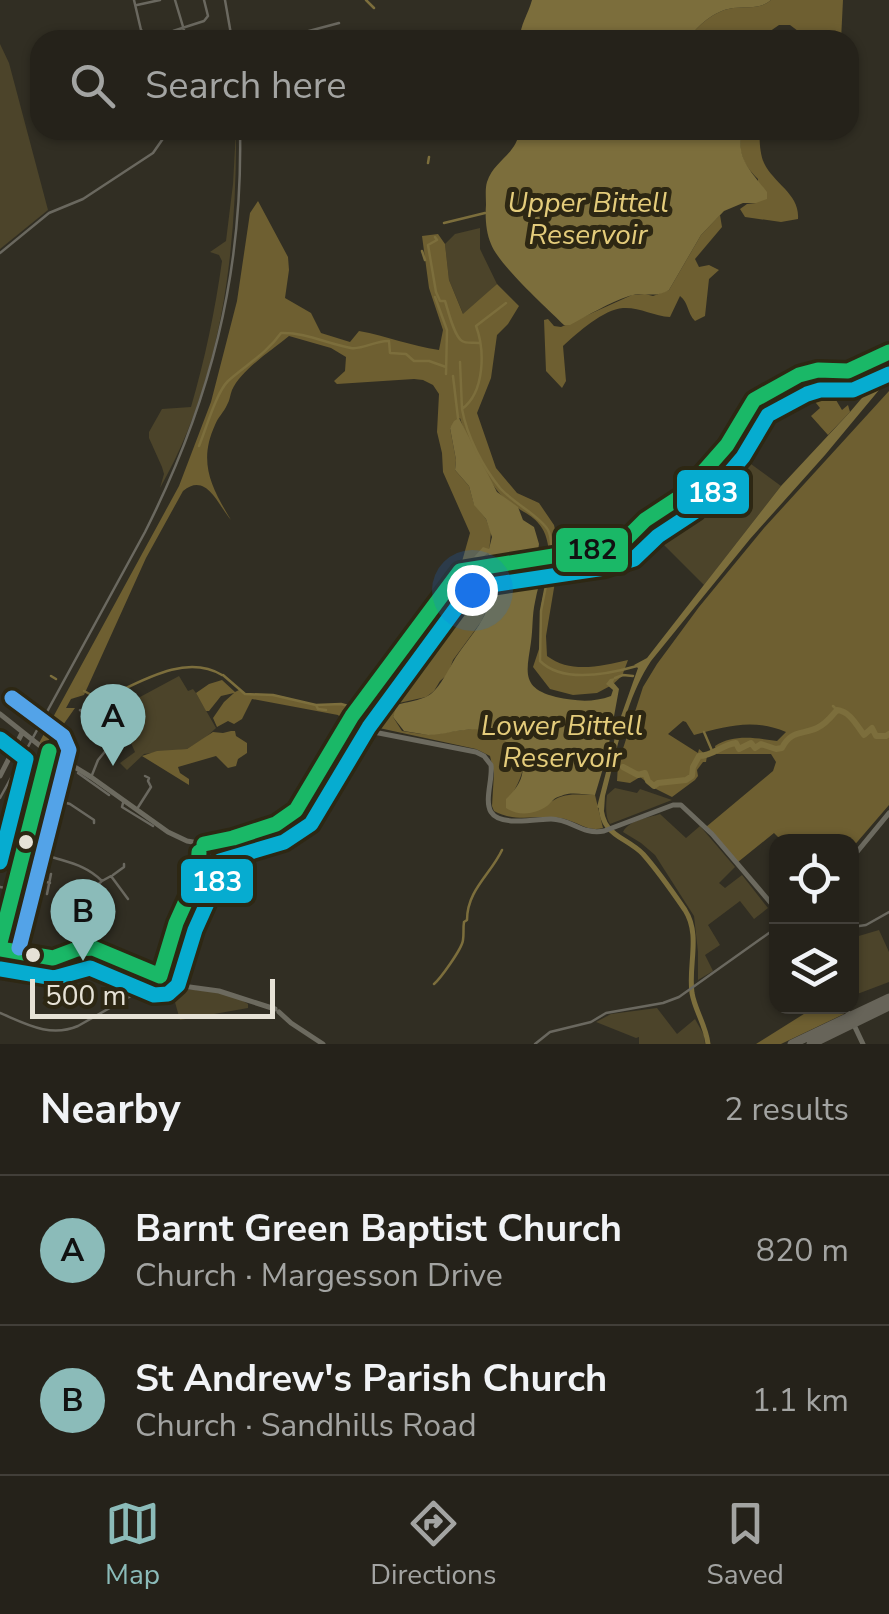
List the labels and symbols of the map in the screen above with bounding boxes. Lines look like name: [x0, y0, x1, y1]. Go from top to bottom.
water label: Upper Bittell Reservoir: [507, 184, 669, 254]
line badge: 183: [675, 468, 751, 516]
text: 183: [688, 474, 738, 512]
line badge: 182: [554, 526, 630, 574]
text: 182: [567, 531, 617, 569]
your location: [447, 565, 498, 616]
pin: A: [80, 684, 146, 766]
water label: Lower Bittell Reservoir: [481, 707, 643, 777]
unlabelled marker: [16, 832, 36, 852]
line badge: 183: [179, 857, 255, 905]
text: 183: [192, 863, 242, 901]
pin: B: [51, 878, 116, 961]
unlabelled marker: [23, 945, 43, 965]
scale bar: [30, 974, 275, 1018]

